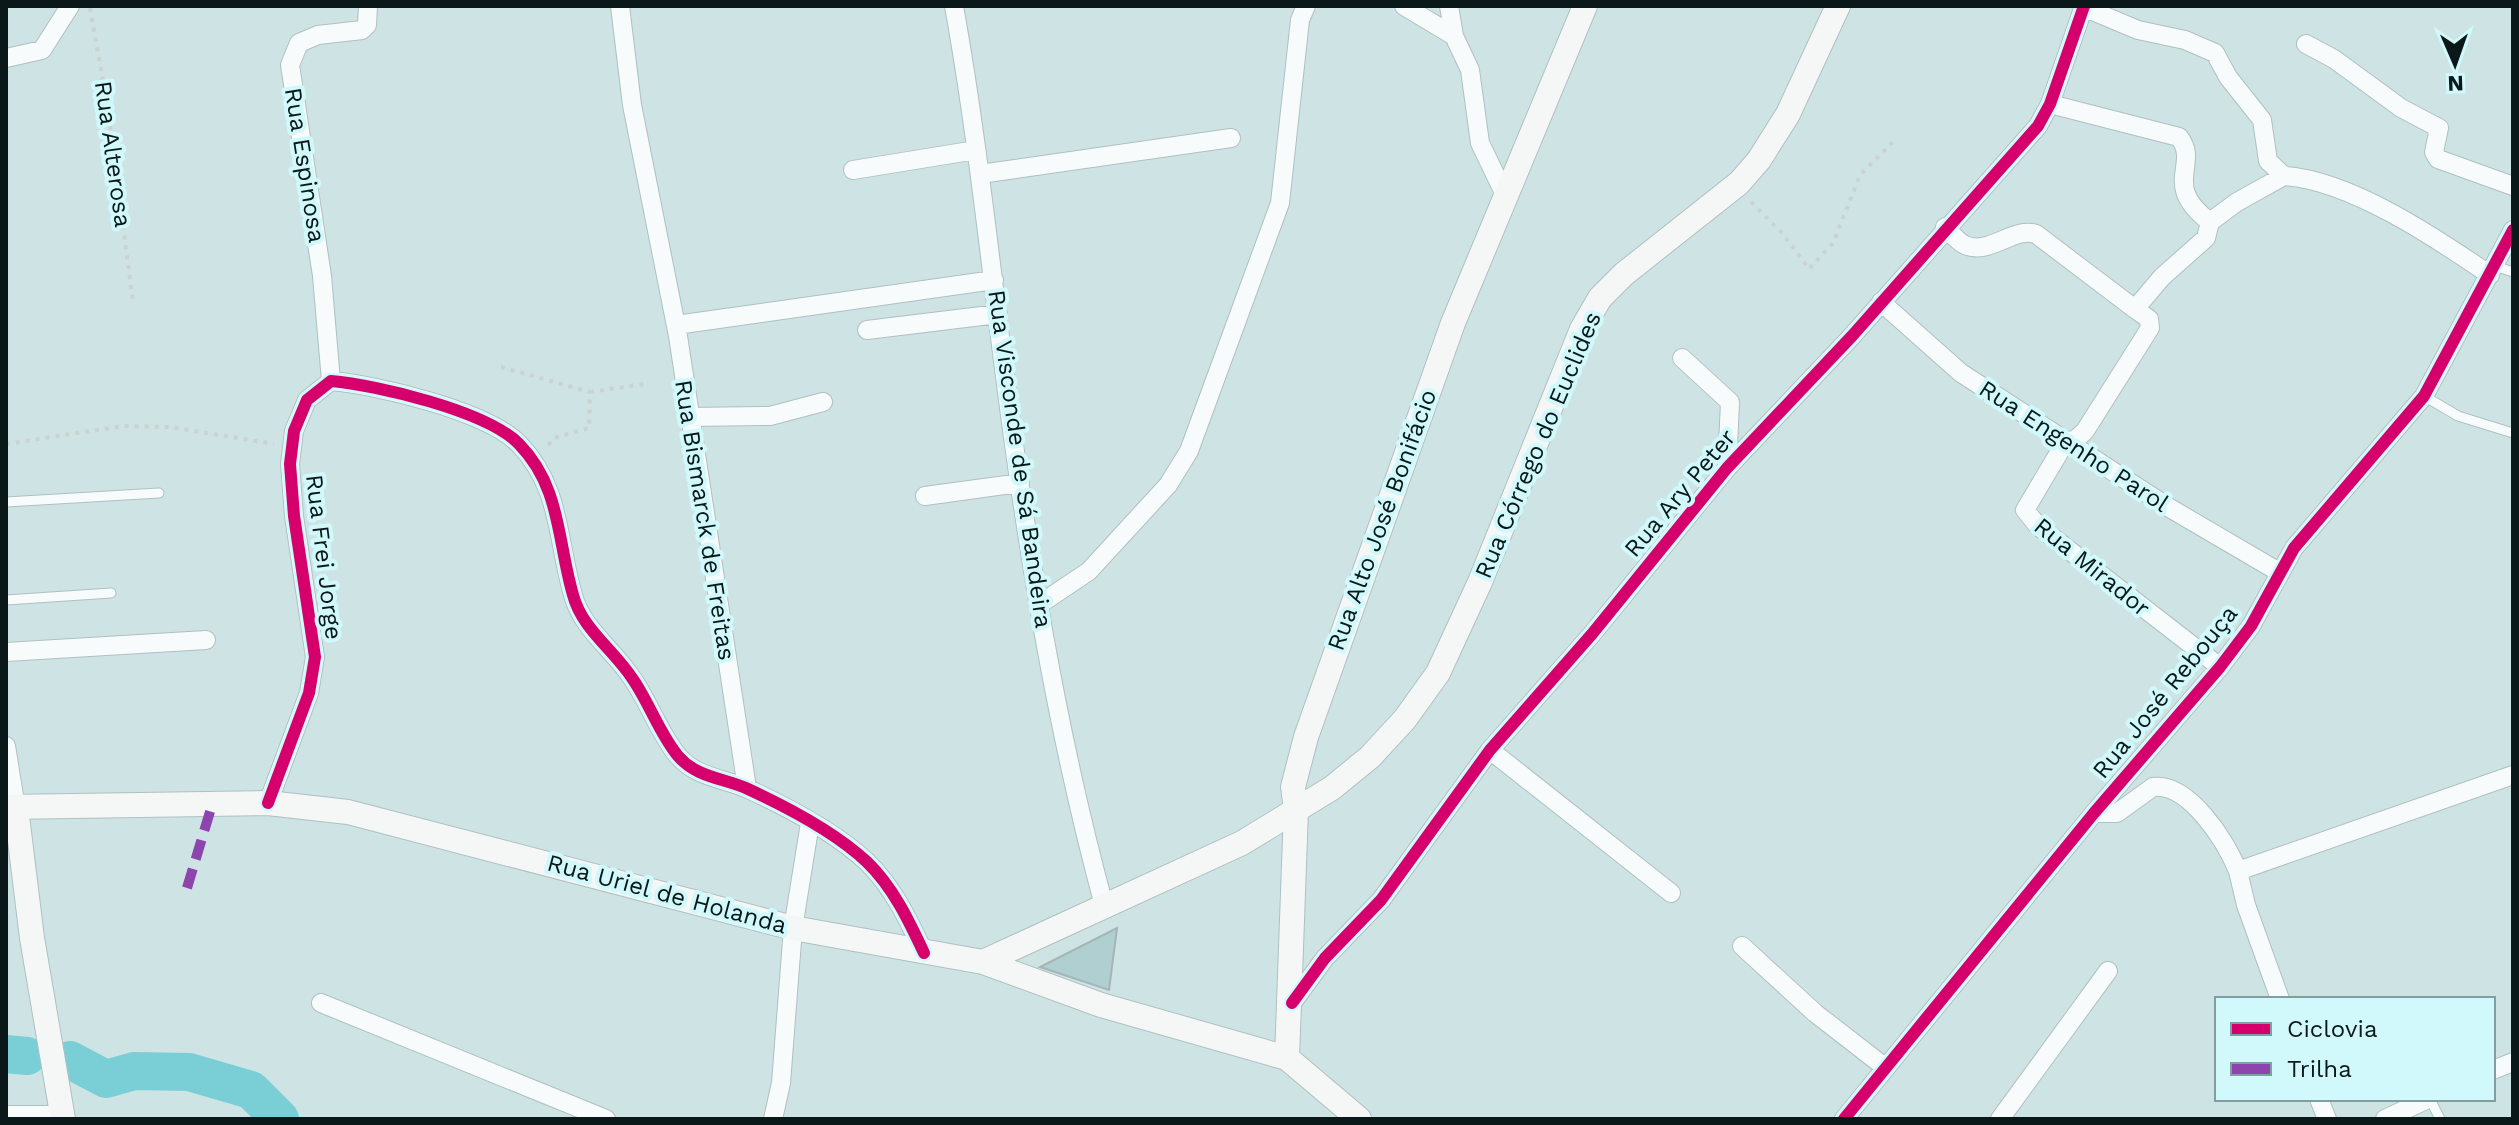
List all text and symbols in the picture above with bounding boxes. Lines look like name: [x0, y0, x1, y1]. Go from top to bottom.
north arrow: [2415, 24, 2495, 104]
text: N: [2447, 71, 2464, 96]
street label: Rua Alterosa: [89, 79, 137, 229]
street label: Rua Espinosa: [279, 85, 331, 245]
street label: Rua Visconde de Sá Bandeira: [982, 288, 1058, 630]
street label: Rua Córrego do Euclides: [1469, 307, 1607, 583]
street label: Rua Engenho Parol: [1974, 374, 2174, 518]
street label: Rua Bismarck de Freitas: [669, 378, 741, 662]
street label: Rua Alto José Bonifácio: [1322, 386, 1442, 654]
street label: Rua Ary Peter: [1619, 423, 1742, 563]
street label: Rua Frei Jorge: [300, 473, 348, 641]
street label: Rua Mirador: [2028, 512, 2156, 622]
street label: Rua José Rebouça: [2087, 600, 2243, 784]
street label: Rua Uriel de Holanda: [544, 849, 790, 939]
legend: [2215, 997, 2495, 1101]
text: Ciclovia: [2287, 1015, 2377, 1043]
text: Trilha: [2287, 1055, 2352, 1083]

